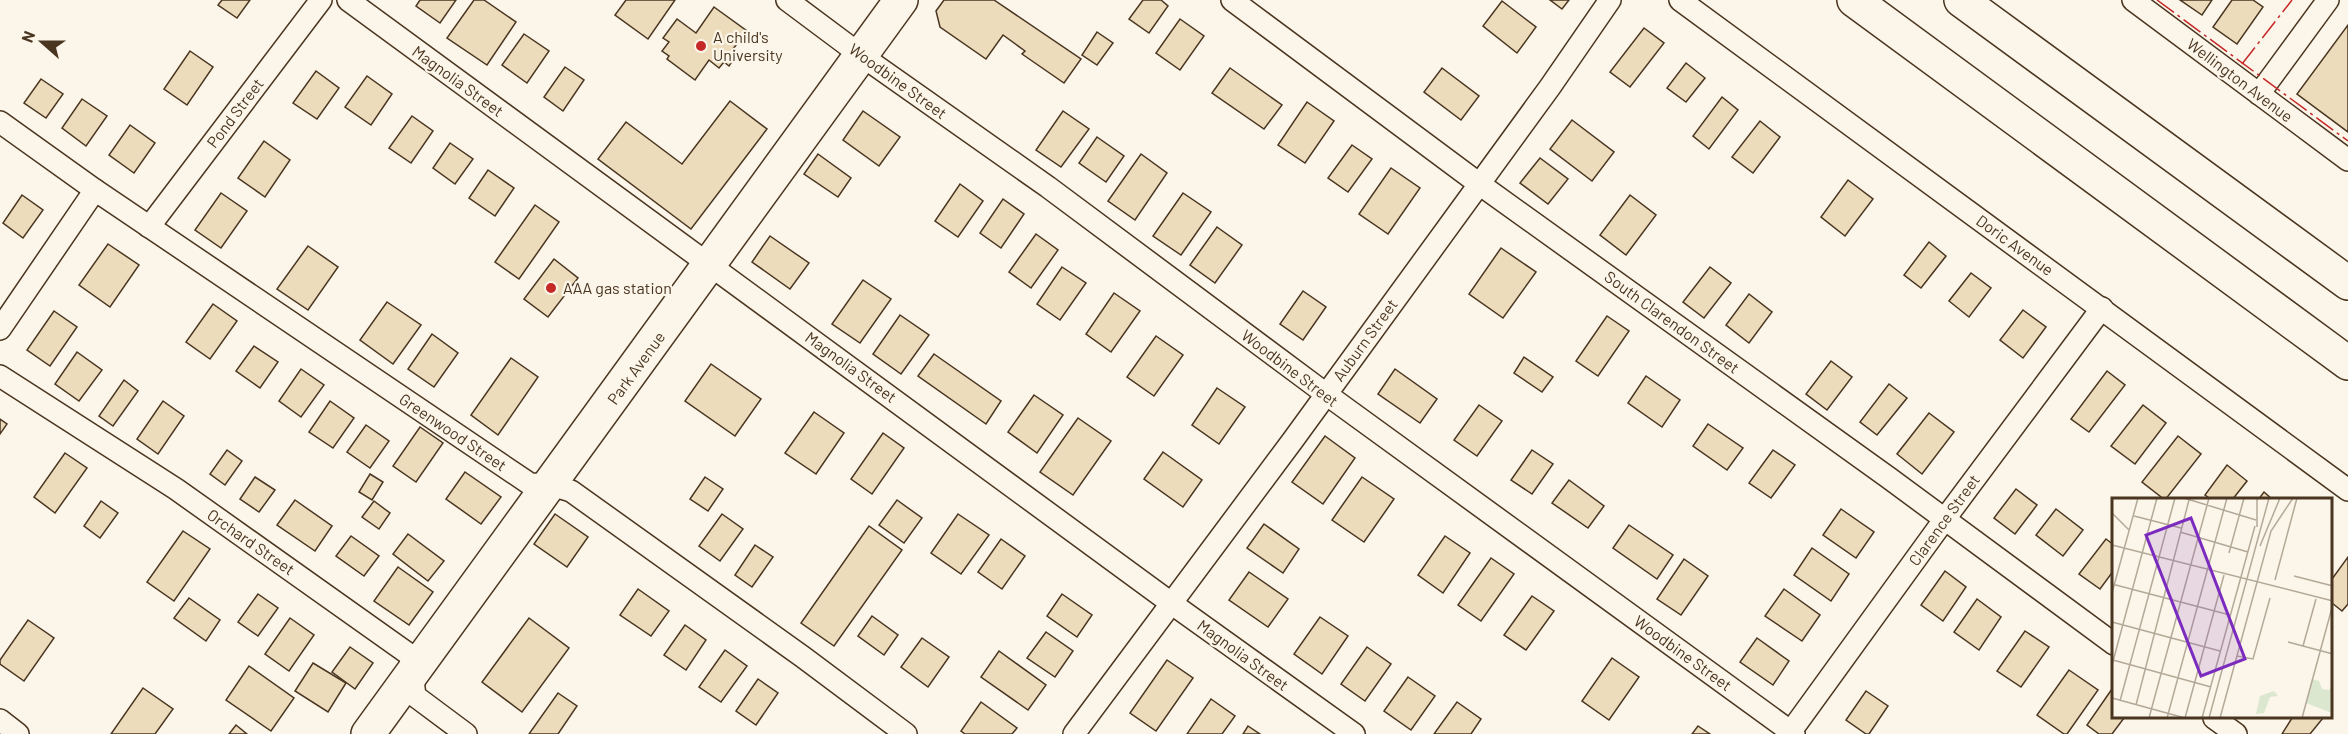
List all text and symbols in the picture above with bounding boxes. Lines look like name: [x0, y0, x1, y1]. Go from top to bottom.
north arrow: [12, 12, 72, 72]
place label: A child's University: [713, 27, 783, 64]
text: N: [17, 28, 38, 45]
street label: Wellington Avenue: [2184, 34, 2297, 126]
marker: A child's University: [694, 39, 708, 53]
street label: Woodbine Street: [846, 39, 951, 122]
street label: Magnolia Street: [409, 41, 508, 120]
street label: Pond Street: [202, 74, 267, 151]
street label: Doric Avenue: [1973, 210, 2058, 279]
street label: South Clarendon Street: [1601, 266, 1743, 377]
place label: AAA gas station: [563, 278, 672, 297]
marker: AAA gas station: [544, 281, 558, 295]
street label: Auburn Street: [1328, 295, 1401, 385]
street label: Woodbine Street: [1238, 325, 1342, 410]
street label: Magnolia Street: [802, 327, 901, 406]
street label: Park Avenue: [603, 328, 668, 408]
street label: Greenwood Street: [396, 389, 511, 475]
street label: Clarence Street: [1904, 470, 1983, 569]
inset map: [2112, 498, 2333, 719]
street label: Orchard Street: [204, 505, 299, 579]
street label: Woodbine Street: [1631, 611, 1736, 694]
street label: Magnolia Street: [1194, 615, 1293, 694]

